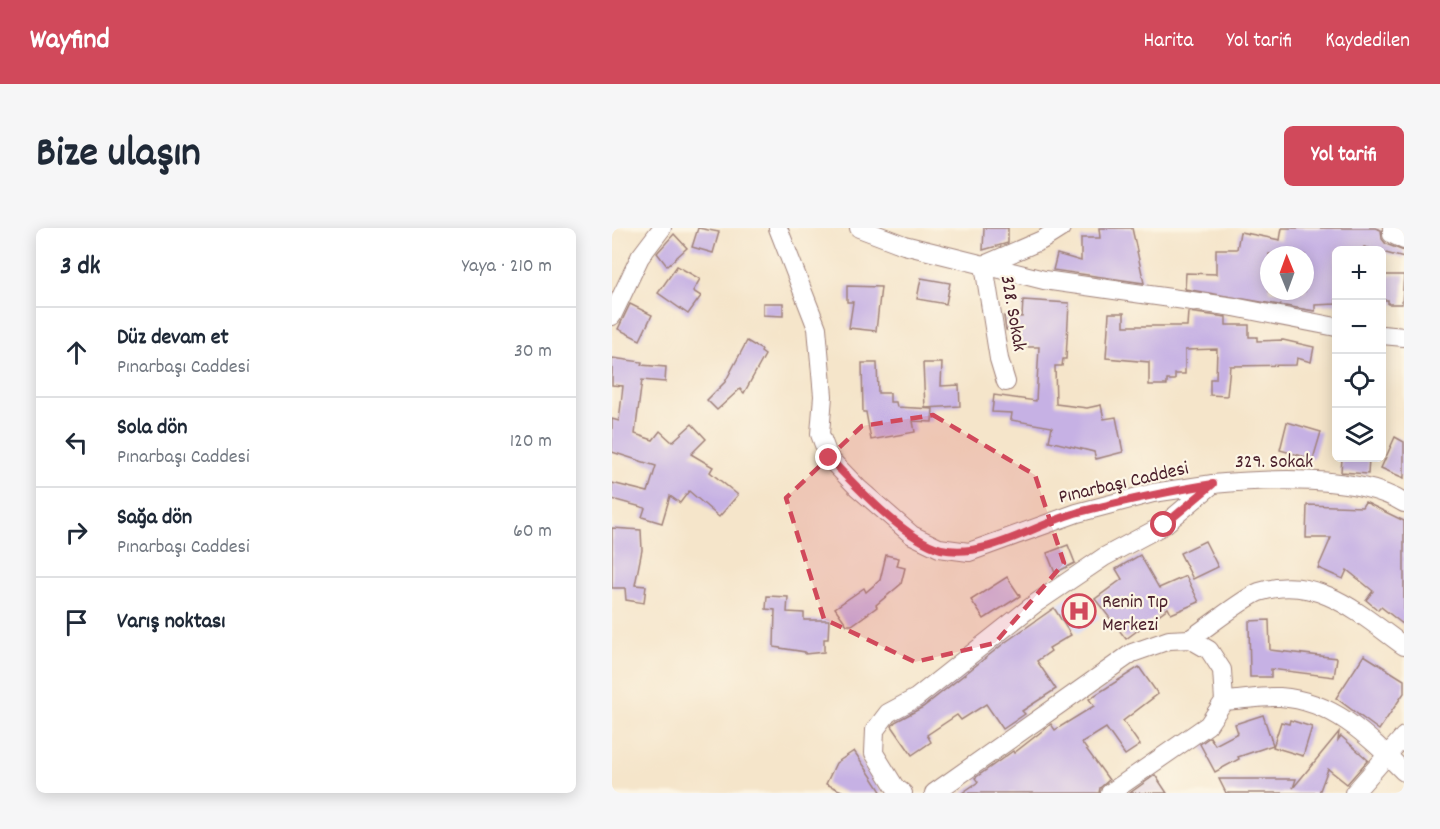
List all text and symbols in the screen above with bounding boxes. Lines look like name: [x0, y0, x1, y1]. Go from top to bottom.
text: Wayfind: [30, 22, 110, 62]
text: Harita: [1144, 27, 1193, 57]
text: Yol tarifi: [1226, 27, 1292, 57]
text: Kaydedilen: [1325, 27, 1410, 57]
text: Bize ulaşın: [36, 126, 201, 186]
button: Yol tarifi: [1284, 126, 1404, 186]
north arrow: [1260, 246, 1314, 300]
map controls: [1332, 246, 1386, 462]
button: +: [1332, 246, 1386, 300]
text: 3 dk: [60, 249, 100, 286]
text: Yaya · 210 m: [462, 253, 552, 281]
street label: 328. Sokak: [992, 273, 1033, 354]
button: −: [1332, 300, 1386, 354]
text: Düz devam et: [117, 323, 229, 354]
icon: ahead: [60, 336, 93, 369]
text: 30 m: [514, 338, 552, 366]
text: Pınarbaşı Caddesi: [117, 354, 250, 382]
button: locate: [1332, 354, 1386, 408]
button: layers: [1332, 408, 1386, 462]
text: Sola dön: [117, 413, 187, 444]
icon: left: [60, 426, 93, 459]
text: 120 m: [510, 428, 552, 456]
text: Pınarbaşı Caddesi: [117, 444, 250, 472]
route end: [815, 444, 841, 470]
street label: 329. Sokak: [1235, 449, 1313, 477]
street label: Pınarbaşı Caddesi: [1056, 455, 1192, 512]
text: Sağa dön: [117, 503, 192, 534]
route start: [1150, 511, 1176, 537]
icon: right: [60, 516, 93, 549]
text: 60 m: [513, 518, 552, 546]
text: Pınarbaşı Caddesi: [117, 534, 250, 562]
place label: Renin Tıp Merkezi: [1102, 589, 1168, 640]
hospital icon: Renin Tıp Merkezi: [1061, 593, 1097, 629]
icon: arrive: [60, 606, 93, 639]
text: Varış noktası: [117, 607, 225, 638]

